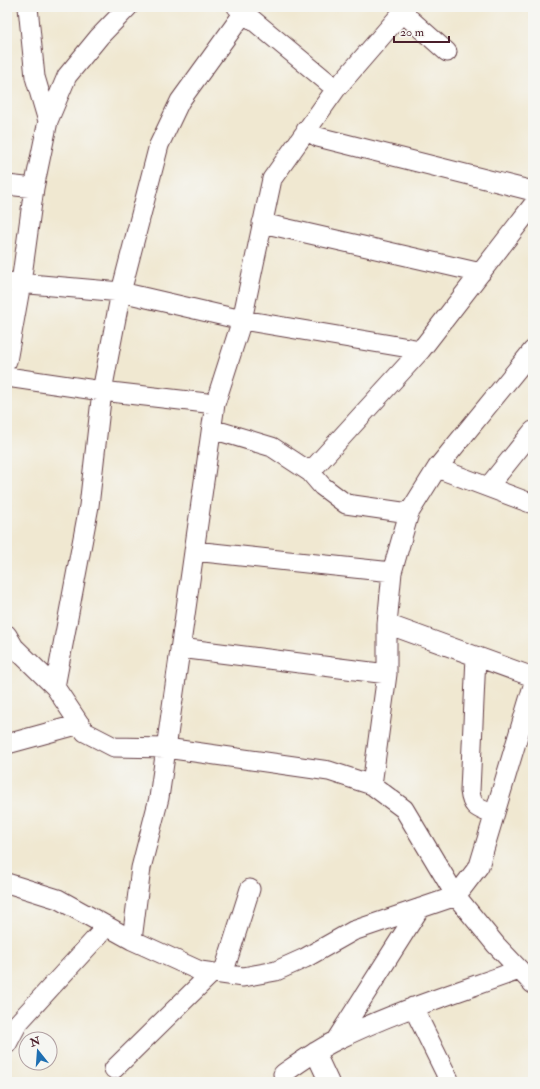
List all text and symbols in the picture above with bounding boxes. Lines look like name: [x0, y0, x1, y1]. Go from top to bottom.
scale bar: [394, 18, 449, 44]
text: 20 m: [400, 25, 425, 40]
north arrow: [18, 1031, 58, 1071]
text: N: [28, 1034, 43, 1050]

